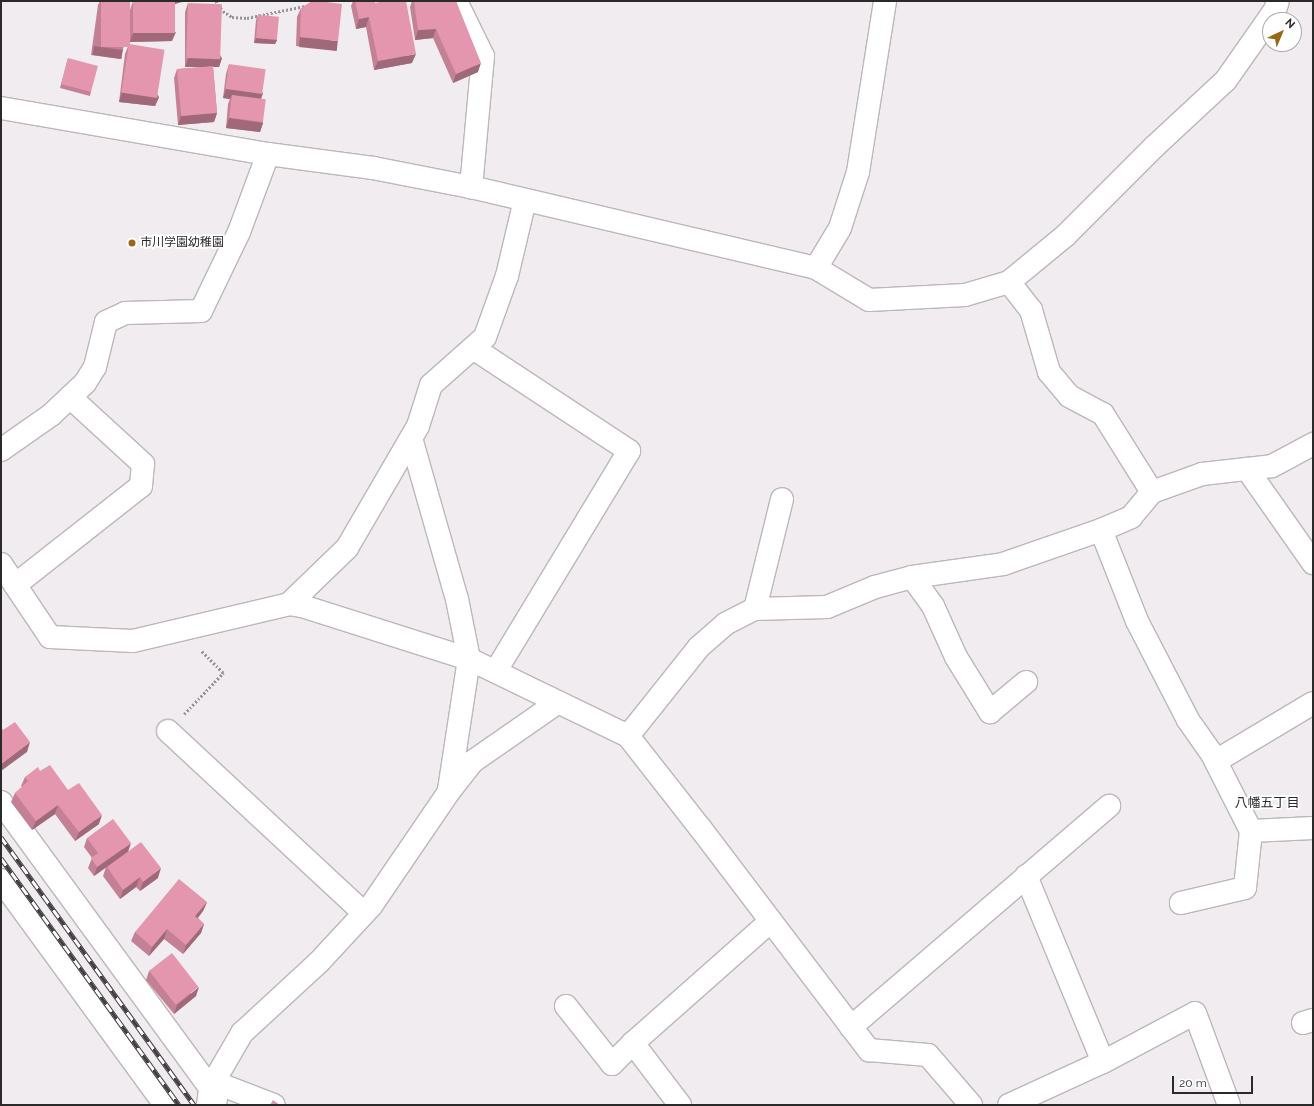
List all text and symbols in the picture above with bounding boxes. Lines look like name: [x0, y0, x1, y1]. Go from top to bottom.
north arrow: [1262, 12, 1302, 52]
text: N: [1282, 16, 1298, 31]
place label: 市川学園幼稚園: [140, 236, 224, 250]
marker: 市川学園幼稚園: [127, 238, 137, 248]
district label: 八幡五丁目: [1235, 795, 1299, 811]
scale bar: [1174, 1068, 1255, 1094]
text: 20 m: [1179, 1076, 1207, 1090]

